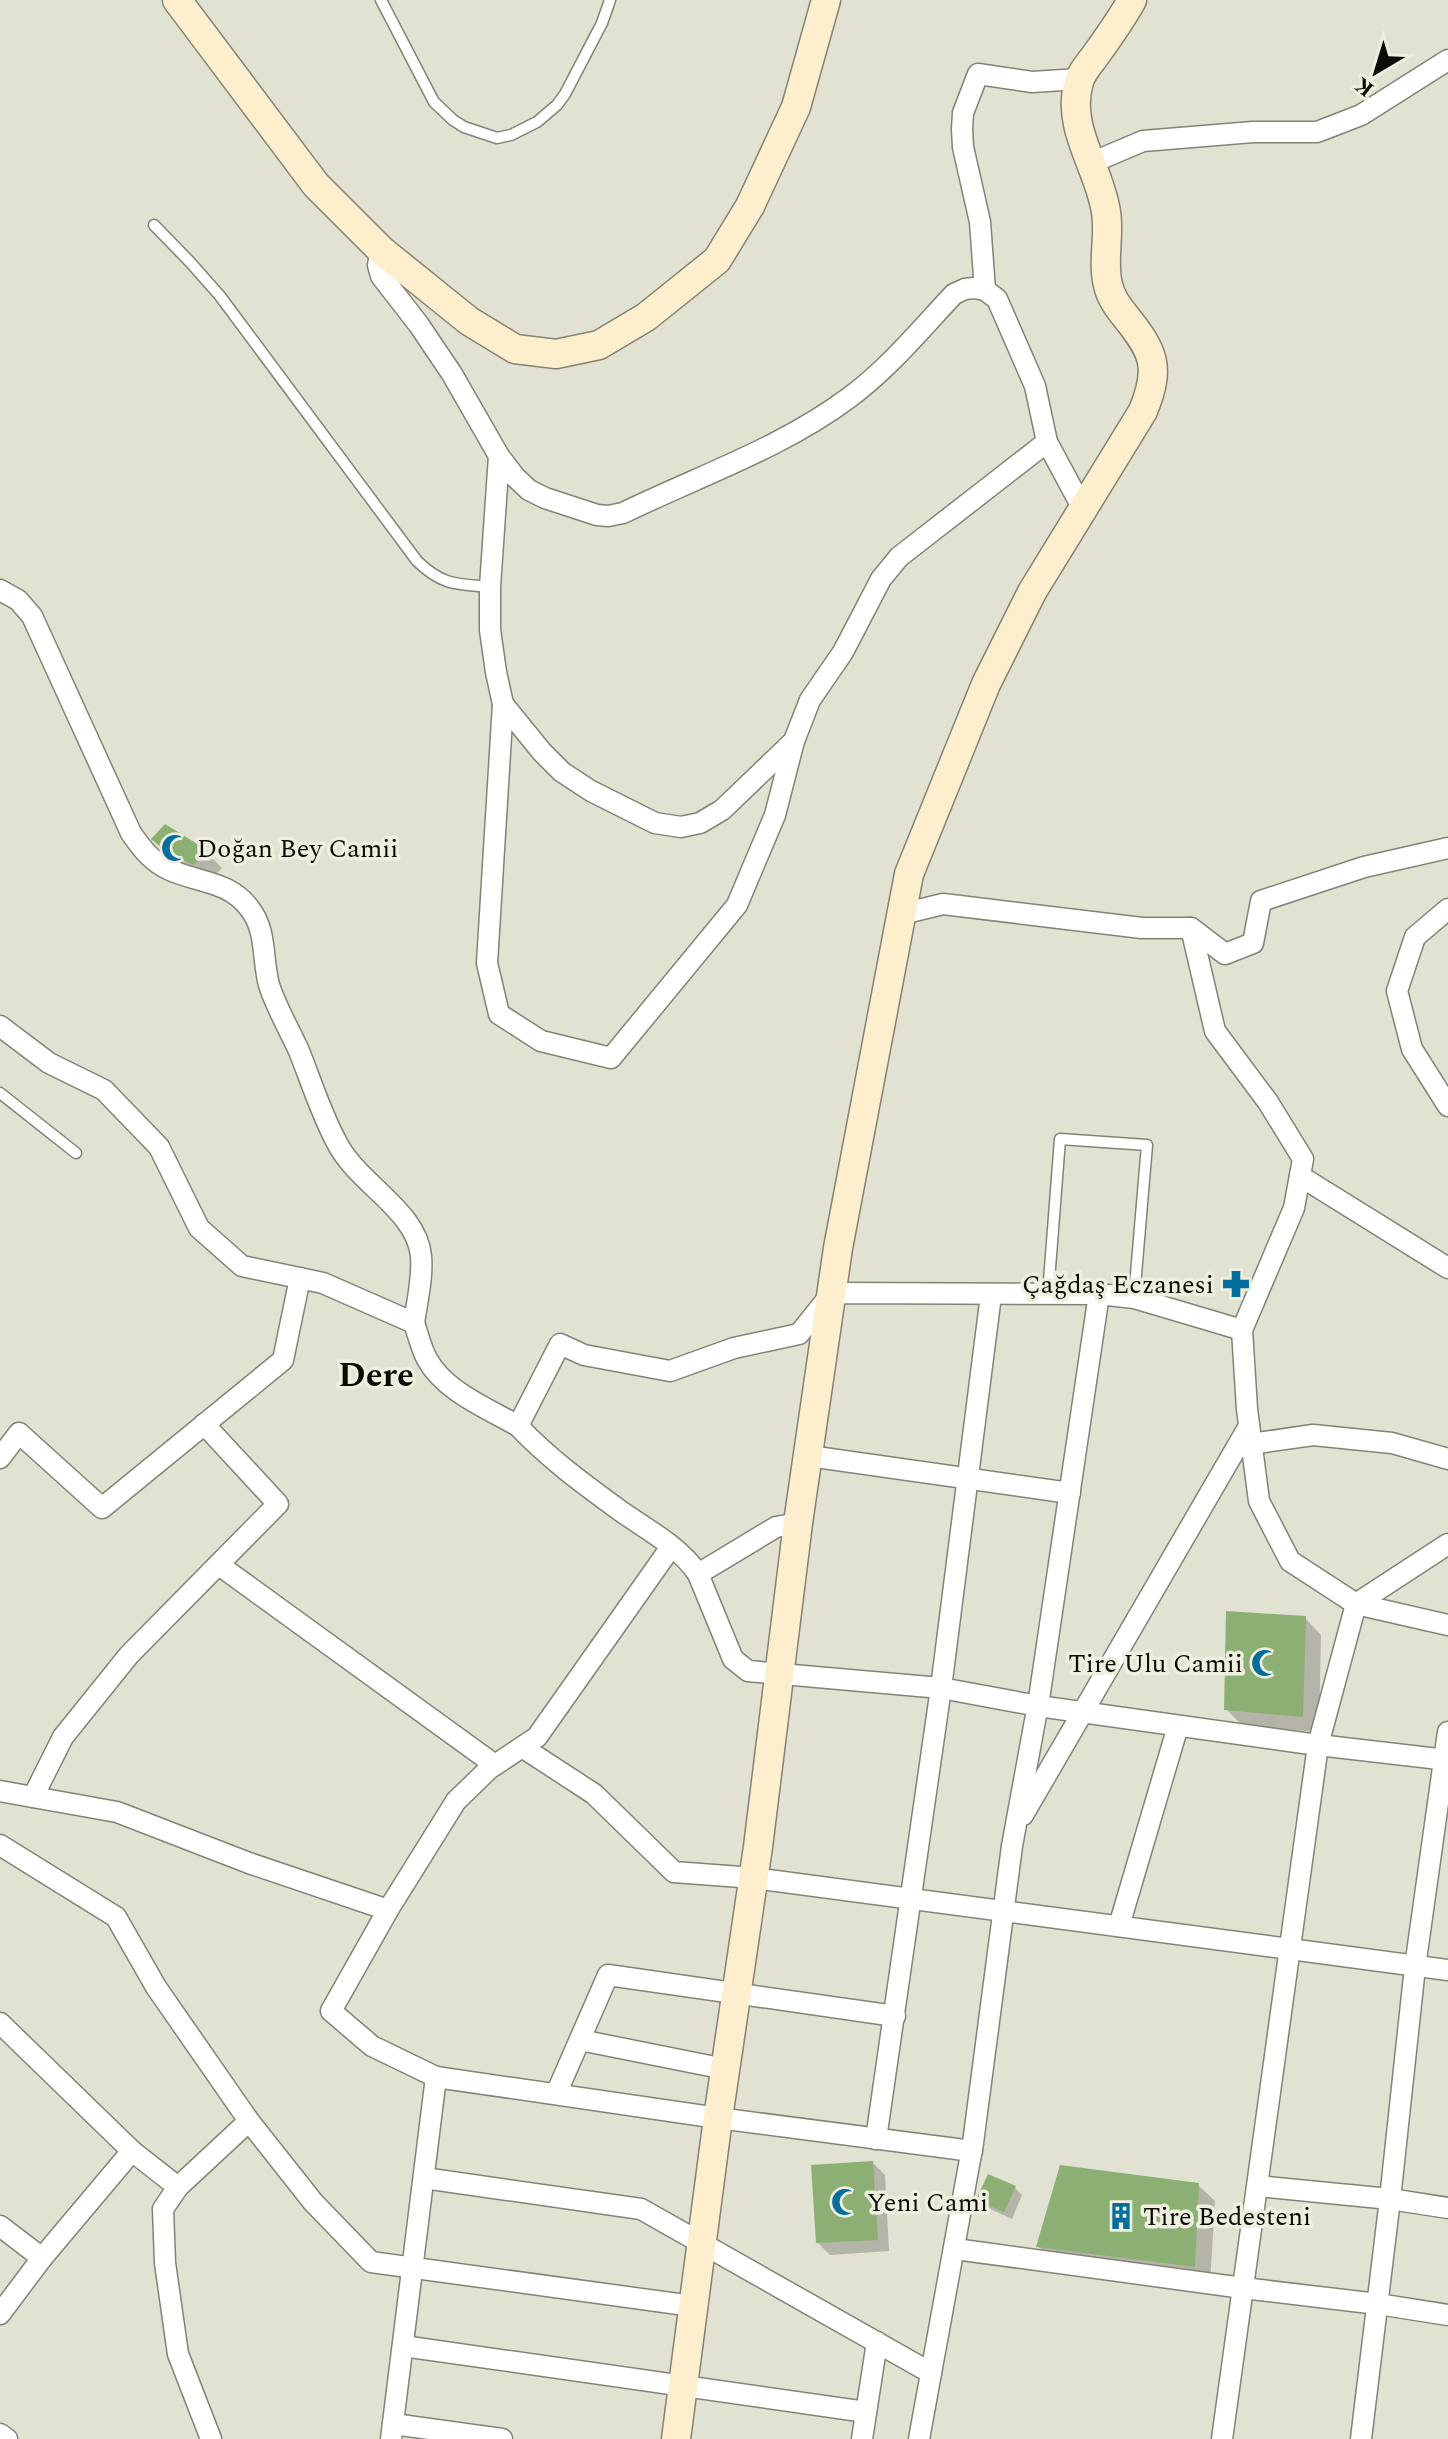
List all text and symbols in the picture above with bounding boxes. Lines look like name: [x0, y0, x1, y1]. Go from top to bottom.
north arrow: [1336, 32, 1416, 112]
text: K: [1348, 68, 1381, 105]
place label: Doğan Bey Camii: [197, 829, 399, 869]
mosque icon: Doğan Bey Camii: [160, 833, 190, 863]
place label: Çağdaş Eczanesi: [1022, 1265, 1214, 1305]
pharmacy icon: Çağdaş Eczanesi: [1221, 1269, 1251, 1299]
district label: Dere: [338, 1350, 414, 1402]
place label: Tire Ulu Camii: [1068, 1644, 1243, 1684]
mosque icon: Tire Ulu Camii: [1250, 1648, 1280, 1678]
place label: Yeni Cami: [867, 2183, 988, 2223]
mosque icon: Yeni Cami: [830, 2187, 860, 2217]
place label: Tire Bedesteni: [1143, 2197, 1311, 2237]
building icon: Tire Bedesteni: [1106, 2201, 1136, 2231]

